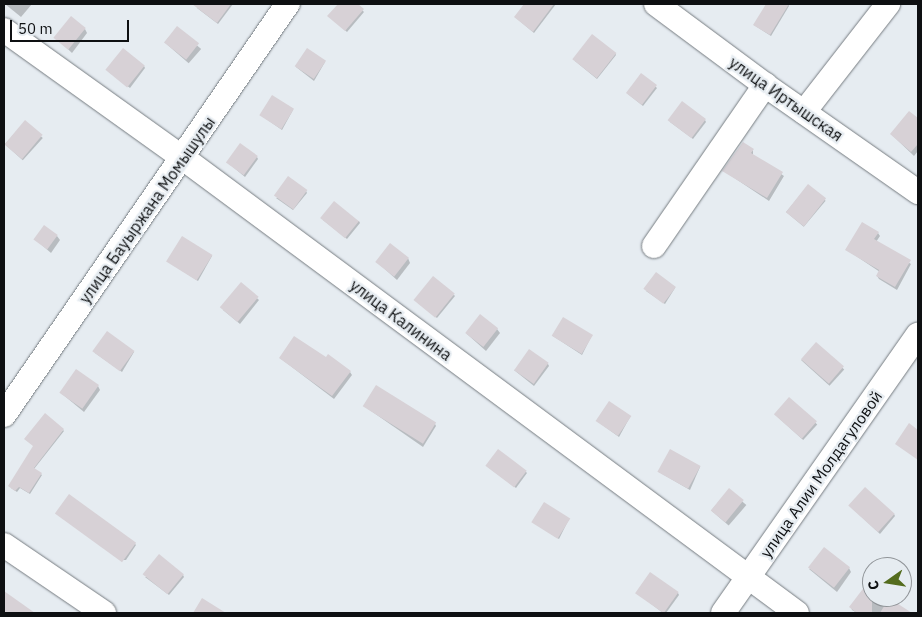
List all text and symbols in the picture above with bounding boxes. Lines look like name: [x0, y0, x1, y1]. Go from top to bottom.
scale bar: [12, 10, 131, 42]
text: 50 m: [18, 19, 53, 38]
street label: улица Иртышская: [726, 53, 846, 145]
street label: улица Бауыржана Момышулы: [75, 113, 219, 307]
street label: улица Калинина: [346, 275, 456, 365]
street label: улица Алии Молдагуловой: [756, 387, 886, 561]
north arrow: [862, 557, 912, 607]
text: С: [864, 579, 883, 592]

